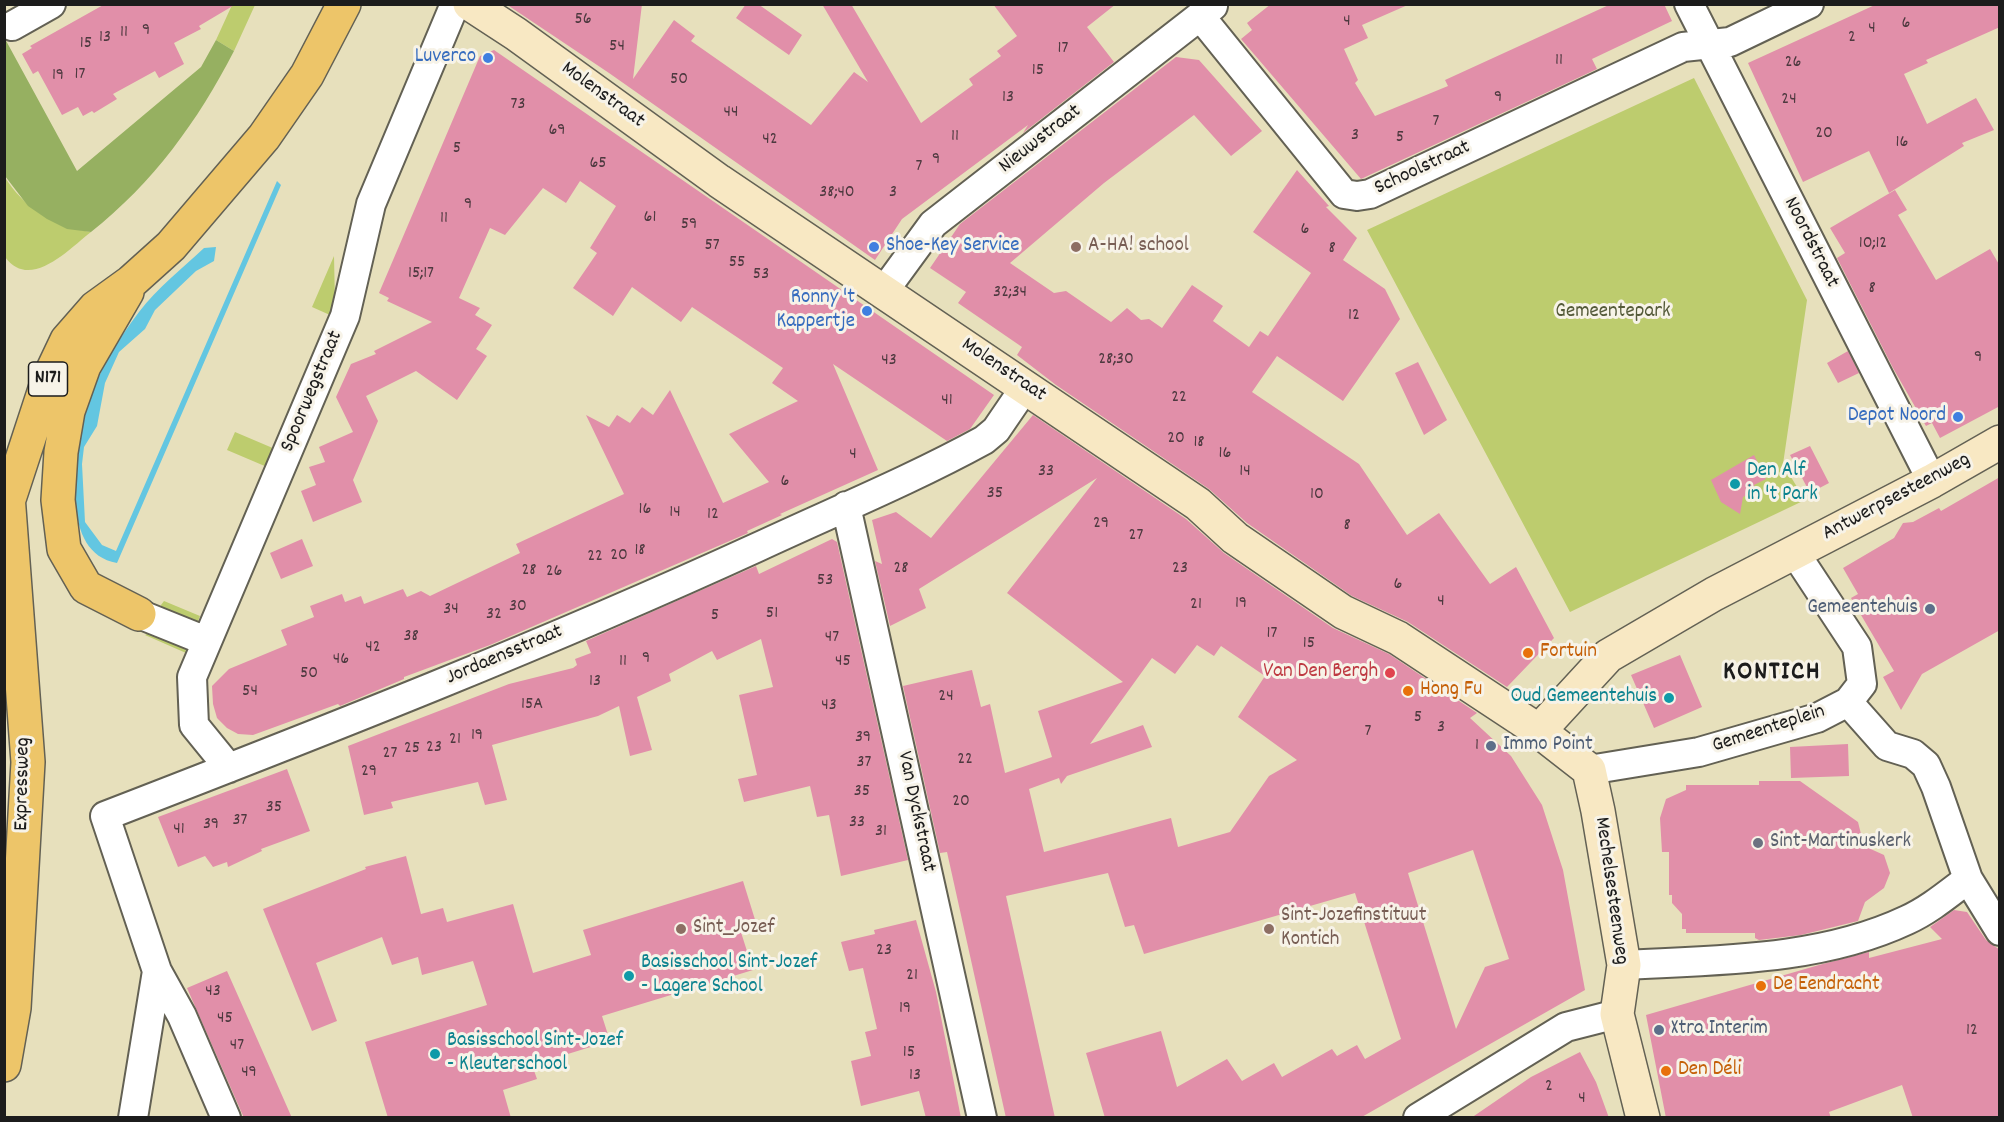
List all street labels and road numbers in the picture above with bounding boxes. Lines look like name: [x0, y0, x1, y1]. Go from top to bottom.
street label: Molenstraat: [555, 57, 649, 135]
street label: Nieuwstraat: [995, 100, 1087, 180]
street label: Schoolstraat: [1371, 136, 1475, 202]
street label: Noordstraat: [1776, 193, 1844, 293]
street label: Spoorwegstraat: [276, 328, 350, 456]
street label: Molenstraat: [956, 333, 1050, 409]
road number: N171: [28, 362, 68, 396]
street label: Antwerpsesteenweg: [1819, 448, 1975, 548]
street label: Jordaensstraat: [443, 620, 567, 692]
street label: Gemeenteplein: [1710, 700, 1828, 760]
street label: Expressweg: [11, 737, 37, 831]
street label: Van Dyckstraat: [890, 749, 940, 875]
street label: Mechelsesteenweg: [1587, 816, 1633, 966]

